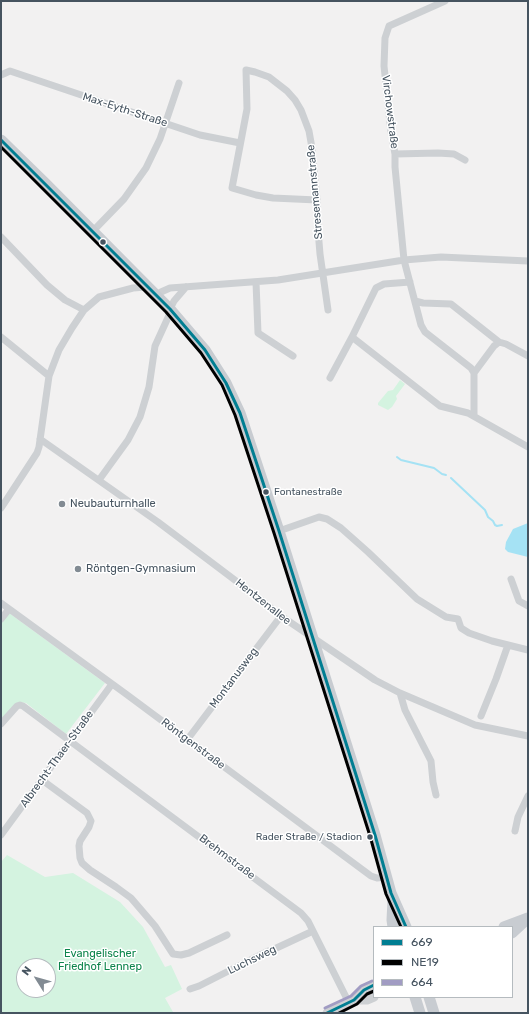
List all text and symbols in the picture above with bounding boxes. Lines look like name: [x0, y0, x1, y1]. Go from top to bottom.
street label: Virchowstraße: [379, 74, 401, 150]
street label: Max-Eyth-Straße: [81, 90, 169, 130]
street label: Stresemannstraße: [304, 144, 326, 240]
unlabelled marker: [98, 237, 108, 247]
place label: Fontanestraße: [274, 486, 342, 498]
marker: Fontanestraße: [261, 487, 271, 497]
place label: Neubauturnhalle: [70, 497, 156, 511]
marker: Neubauturnhalle: [57, 499, 67, 509]
place label: Röntgen-Gymnasium: [86, 562, 196, 576]
marker: Röntgen-Gymnasium: [73, 564, 83, 574]
street label: Hentzenallee: [233, 576, 293, 628]
street label: Montanusweg: [207, 645, 261, 711]
street label: Albrecht-Thaer-Straße: [18, 708, 96, 810]
street label: Röntgenstraße: [159, 716, 227, 772]
place label: Rader Straße / Stadion: [256, 831, 362, 843]
street label: Brehmstraße: [196, 832, 258, 882]
marker: Rader Straße / Stadion: [365, 832, 375, 842]
legend: [373, 926, 513, 998]
text: 669: [411, 935, 433, 949]
street label: Luchsweg: [226, 943, 278, 977]
park label: Evangelischer Friedhof Lennep: [58, 947, 142, 973]
text: NE19: [411, 955, 439, 969]
north arrow: [16, 958, 56, 998]
text: N: [19, 964, 34, 978]
text: 664: [411, 975, 433, 989]

